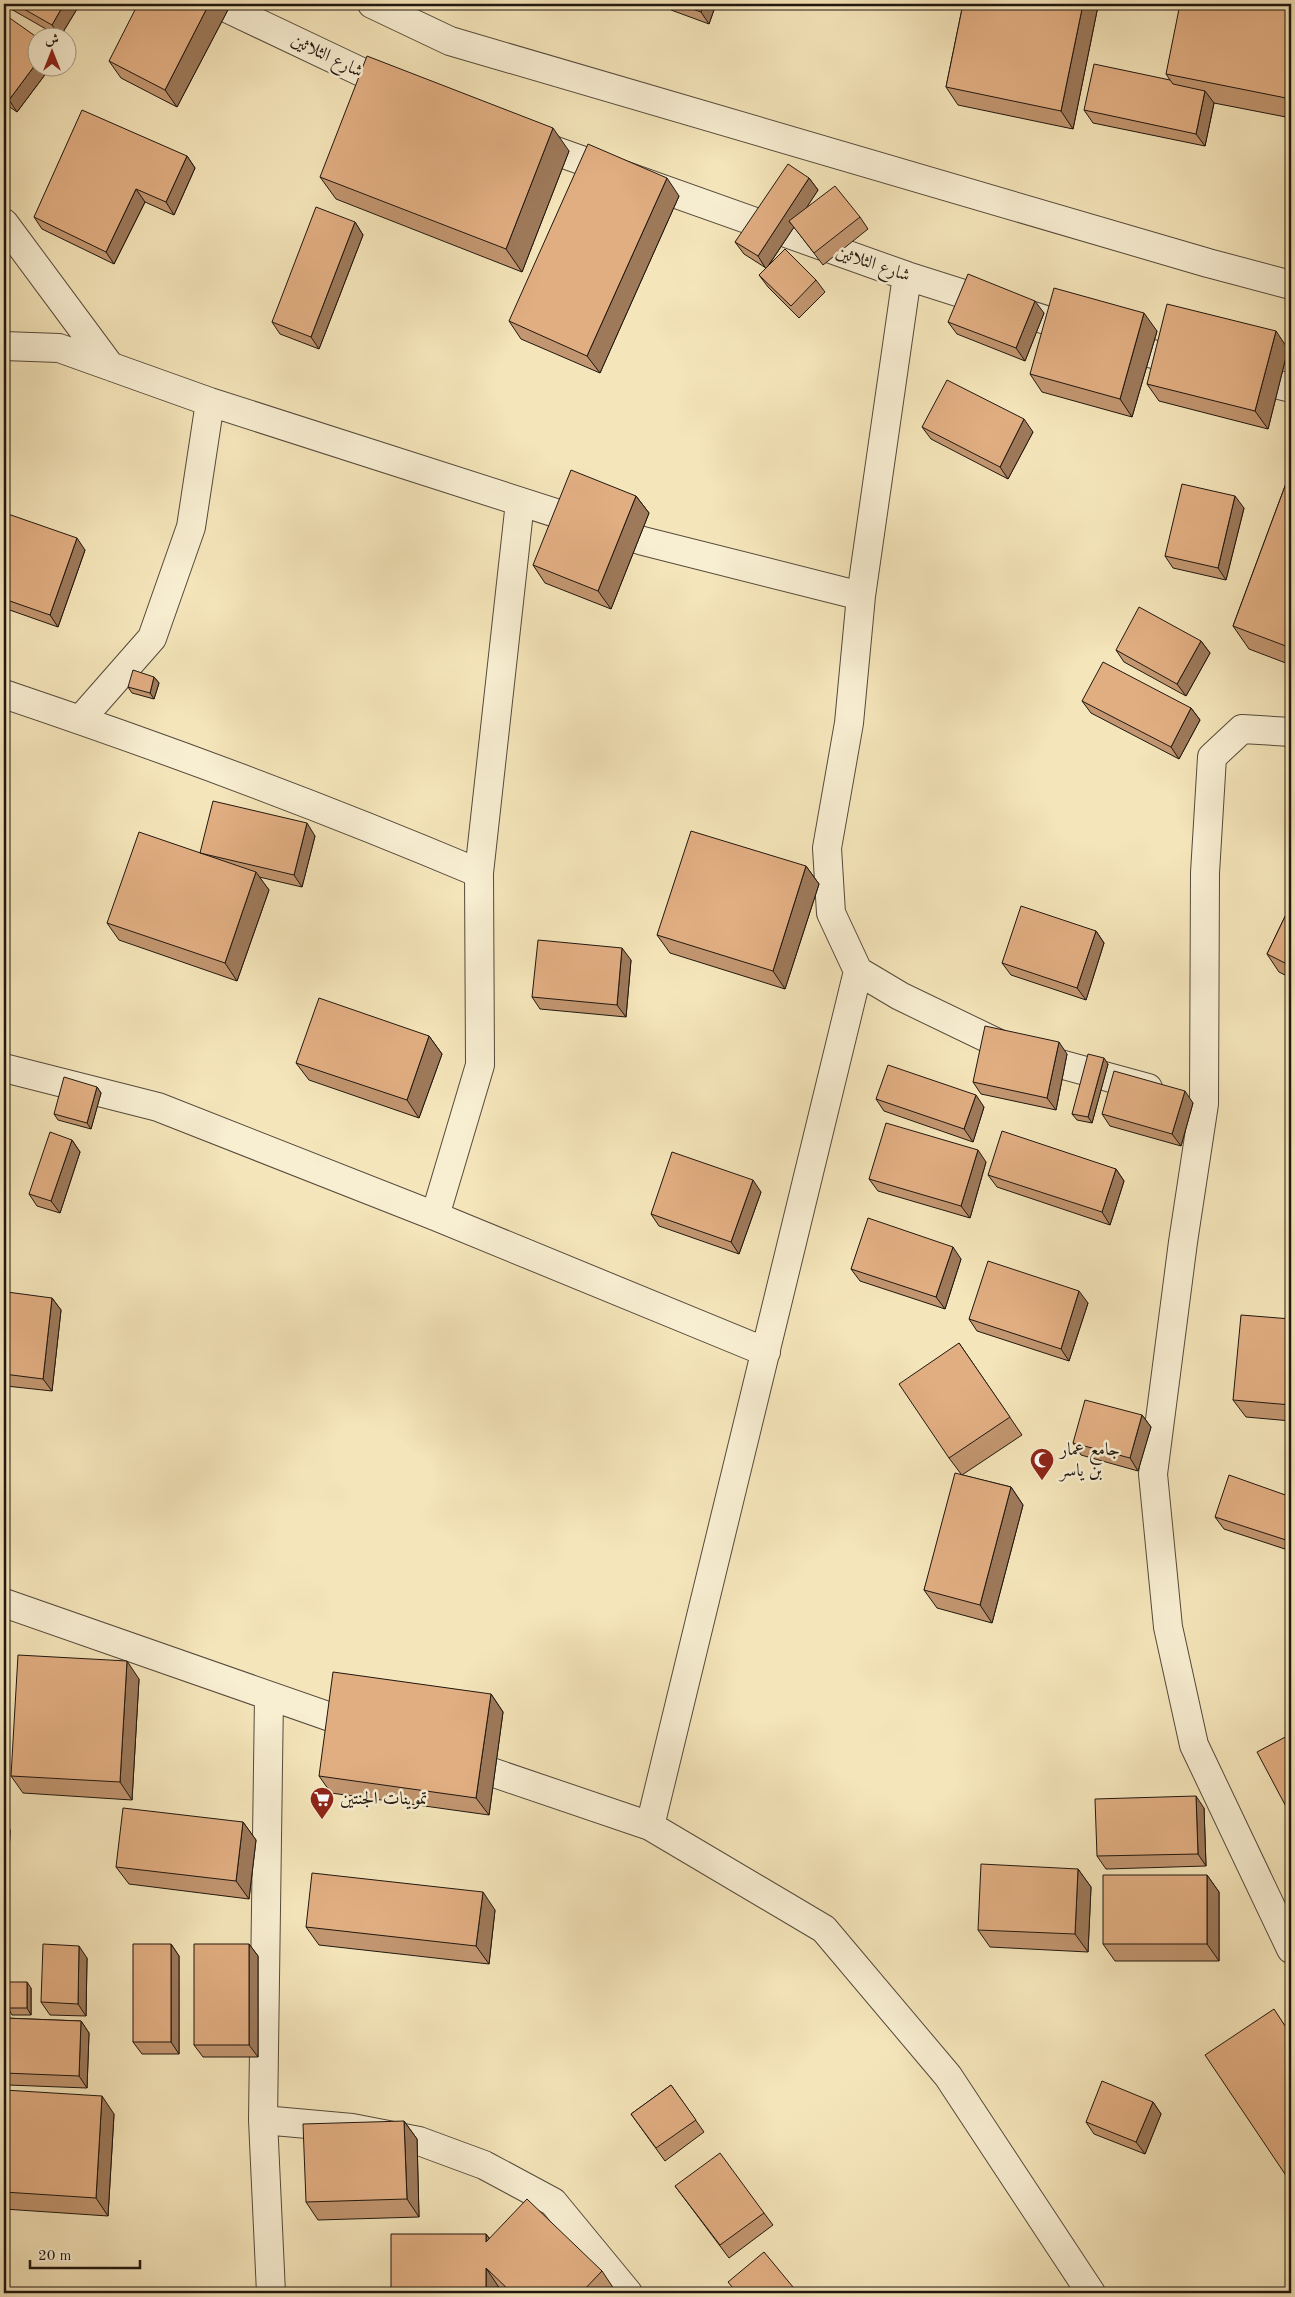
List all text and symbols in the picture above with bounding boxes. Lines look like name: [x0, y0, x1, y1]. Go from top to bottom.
north arrow: [28, 28, 78, 78]
street label: شارع الثلاثين: [286, 31, 366, 86]
text: ش: [45, 33, 59, 47]
street label: شارع الثلاثين: [832, 243, 912, 290]
place label: جامع عمار بن ياسر: [1058, 1441, 1120, 1482]
mosque icon: جامع عمار بن ياسر: [1029, 1447, 1055, 1481]
supermarket icon: تموينات الجنتين: [309, 1786, 335, 1820]
place label: تموينات الجنتين: [340, 1790, 427, 1810]
scale bar: [30, 2237, 140, 2269]
text: 20 m: [38, 2249, 72, 2264]

